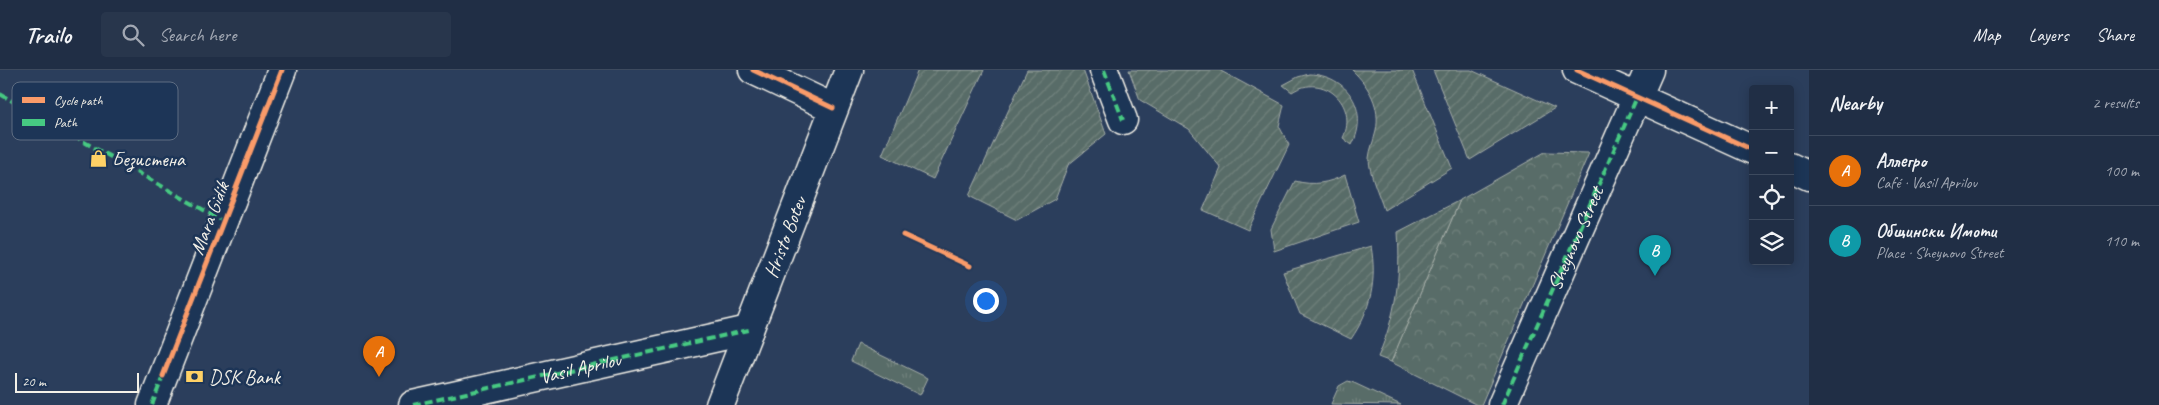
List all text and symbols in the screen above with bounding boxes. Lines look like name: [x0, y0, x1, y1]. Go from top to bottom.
search box: [101, 12, 451, 57]
text: Trailo: [25, 20, 71, 50]
icon: search: [119, 21, 147, 49]
text: Search here: [159, 23, 236, 47]
text: Map: [1973, 24, 2001, 46]
text: Layers: [2029, 24, 2068, 46]
text: Share: [2096, 24, 2134, 46]
legend: [12, 82, 178, 140]
map controls: [1749, 85, 1794, 265]
button: +: [1749, 85, 1794, 130]
text: Nearby: [1829, 90, 1882, 116]
text: Cycle path: [54, 92, 103, 109]
text: 2 results: [2092, 93, 2139, 113]
text: Path: [54, 114, 78, 131]
button: −: [1749, 130, 1794, 175]
place label: Безистена: [112, 147, 186, 173]
shop icon: Безистена: [88, 149, 108, 169]
text: Аллегро: [1876, 149, 1926, 173]
text: A: [1841, 161, 1849, 181]
text: 100 m: [2105, 161, 2139, 181]
text: Café · Vasil Aprilov: [1876, 173, 1977, 193]
button: locate: [1749, 175, 1794, 220]
street label: Mara Gidik: [184, 177, 235, 258]
street label: Sheynovo Street: [1542, 181, 1610, 294]
street label: Hristo Botev: [758, 192, 813, 281]
text: Общински Имоти: [1876, 219, 1996, 243]
button: layers: [1749, 220, 1794, 265]
text: B: [1841, 231, 1849, 251]
text: 110 m: [2105, 231, 2139, 251]
pin: B: [1639, 235, 1671, 276]
text: Place · Sheynovo Street: [1876, 243, 2003, 263]
your location: [973, 288, 999, 314]
pin: A: [363, 336, 395, 377]
street label: Vasil Aprilov: [537, 347, 625, 389]
place label: DSK Bank: [209, 365, 282, 390]
bank icon: DSK Bank: [185, 367, 205, 387]
scale bar: [15, 370, 139, 393]
text: 20 m: [22, 373, 46, 390]

